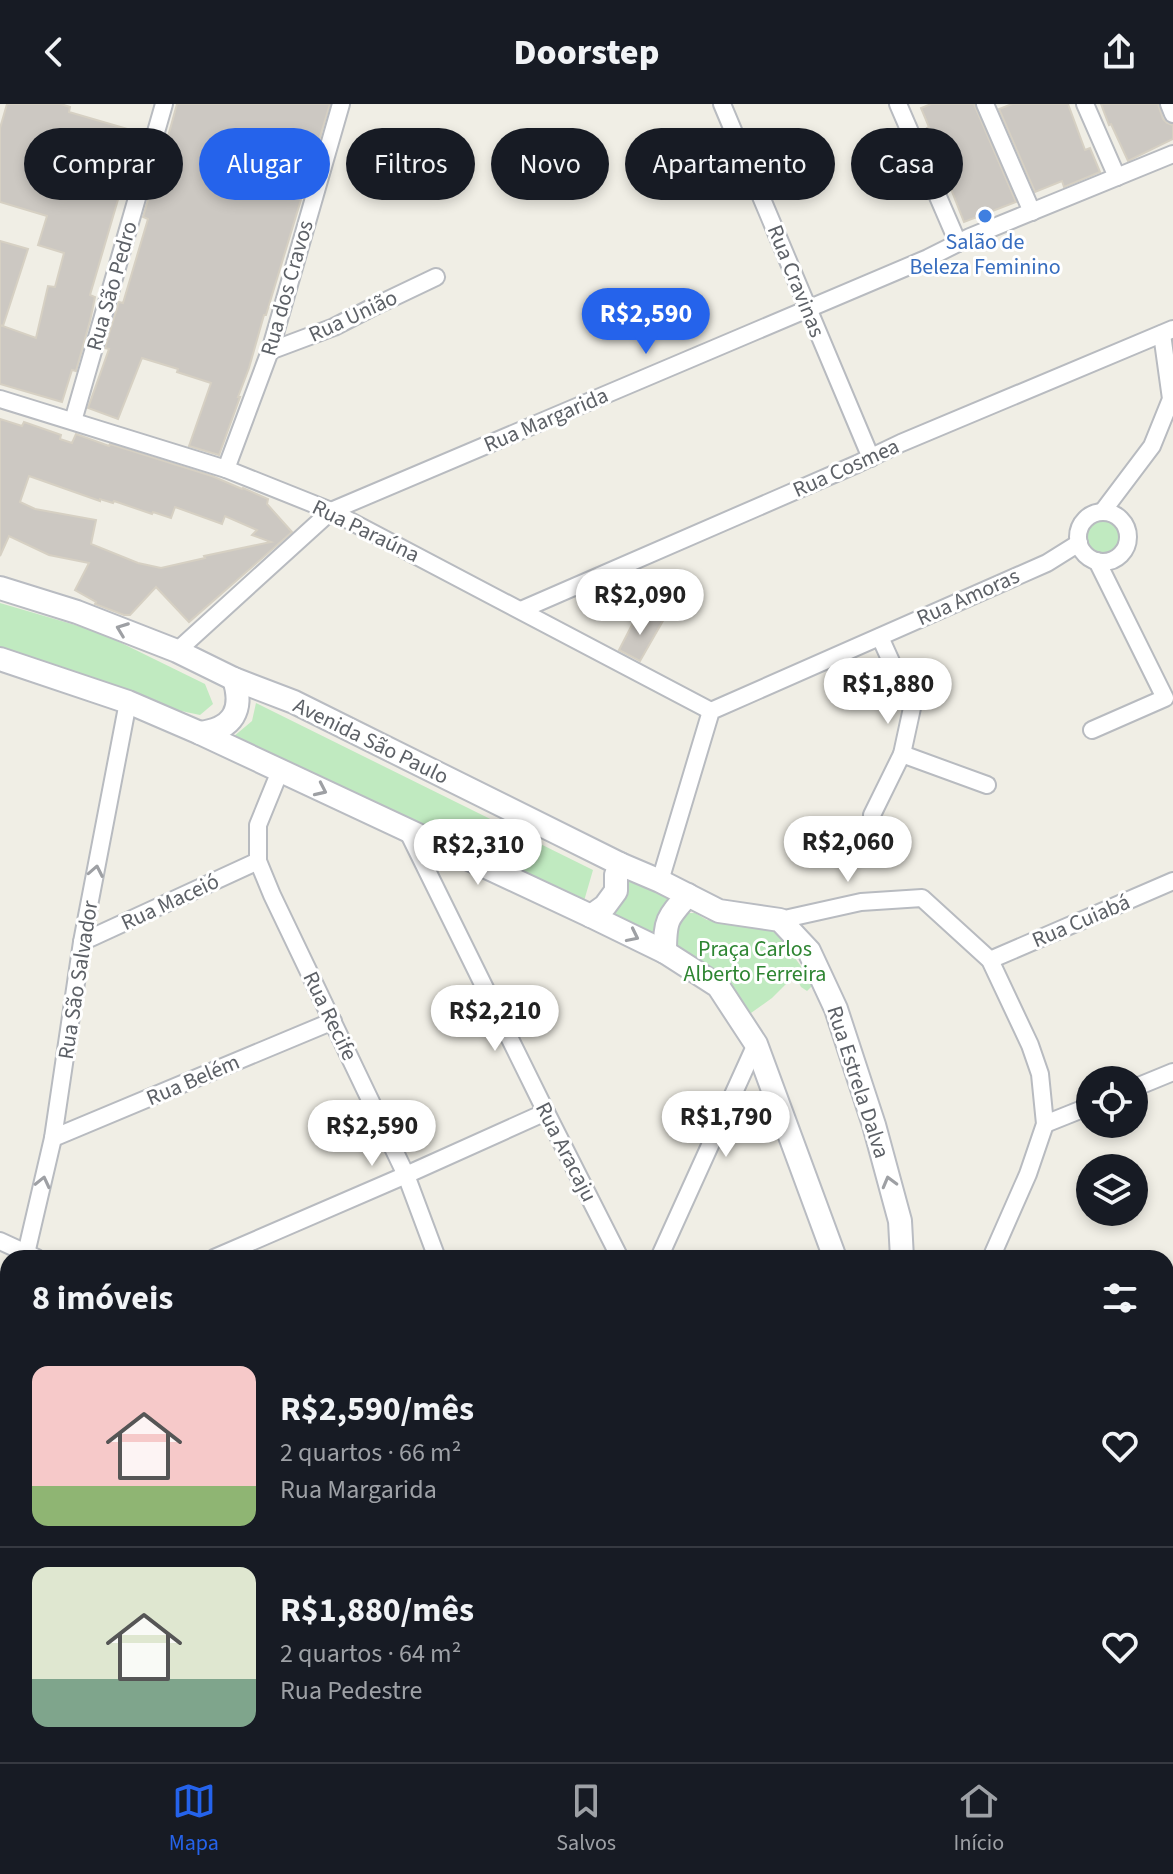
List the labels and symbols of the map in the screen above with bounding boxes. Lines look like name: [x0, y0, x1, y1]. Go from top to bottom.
marker: Salão de Beleza Feminino: [976, 207, 994, 225]
street label: Rua dos Cravos: [252, 216, 322, 360]
street label: Rua São Pedro: [78, 217, 146, 355]
street label: Rua Cravinas: [759, 220, 833, 342]
place label: Salão de Beleza Feminino: [909, 226, 1061, 283]
street label: Rua União: [303, 282, 403, 350]
pin: R$2,590: [572, 288, 720, 356]
street label: Rua Margarida: [479, 379, 613, 461]
street label: Rua Cosmea: [788, 430, 904, 506]
street label: Rua Paraúna: [307, 491, 425, 571]
street label: Rua Amoras: [911, 560, 1025, 634]
pin: R$2,090: [566, 569, 714, 637]
one-way arrow: [116, 622, 130, 639]
pin: R$1,880: [814, 658, 962, 726]
street label: Avenida São Paulo: [288, 690, 454, 792]
one-way arrow: [313, 781, 328, 797]
pin: R$2,060: [774, 816, 922, 884]
pin: R$2,310: [404, 819, 552, 887]
one-way arrow: [86, 864, 103, 878]
street label: Rua Maceió: [116, 865, 224, 939]
street label: Rua Cuiabá: [1027, 886, 1135, 956]
street label: Rua São Salvador: [50, 898, 106, 1062]
one-way arrow: [624, 926, 639, 942]
park label: Praça Carlos Alberto Ferreira: [684, 933, 826, 990]
street label: Rua Recife: [295, 966, 365, 1066]
pin: R$2,210: [421, 985, 569, 1053]
street label: Rua Estrela Dalva: [818, 1002, 898, 1162]
street label: Rua Belém: [141, 1046, 245, 1114]
pin: R$1,790: [652, 1091, 800, 1159]
street label: Rua Aracaju: [527, 1096, 605, 1208]
pin: R$2,590: [298, 1100, 446, 1168]
one-way arrow: [882, 1175, 899, 1189]
one-way arrow: [34, 1176, 51, 1190]

